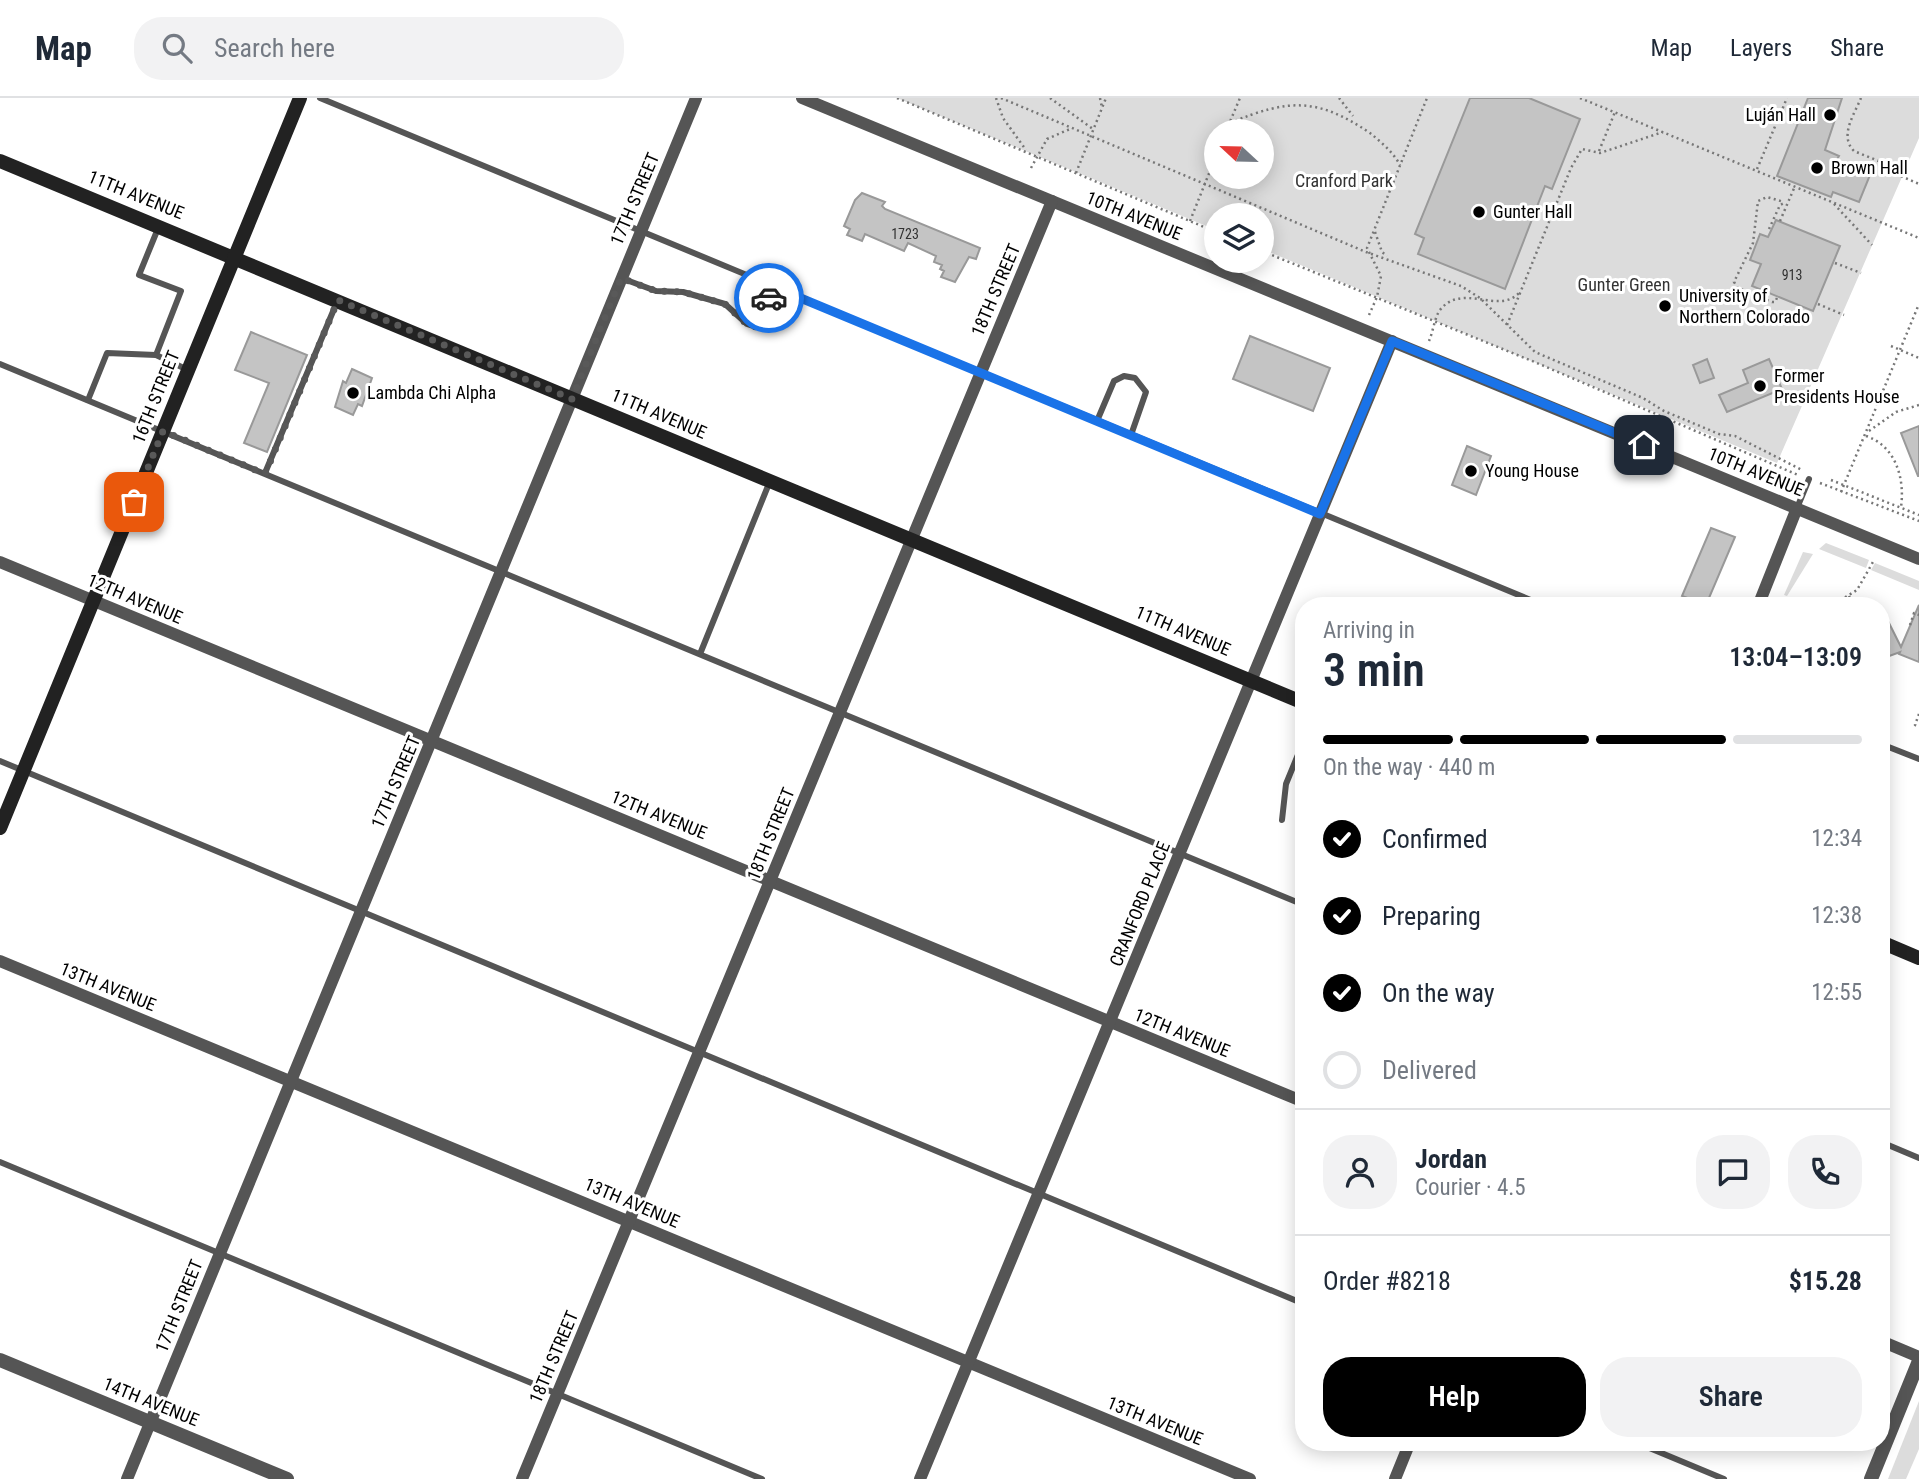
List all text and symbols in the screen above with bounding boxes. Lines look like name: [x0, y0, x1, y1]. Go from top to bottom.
search box: [134, 17, 624, 80]
text: Map: [35, 29, 92, 68]
icon: search: [158, 29, 196, 67]
text: Search here: [214, 33, 335, 63]
text: Map: [1651, 34, 1692, 62]
text: Layers: [1730, 34, 1792, 62]
text: Share: [1830, 34, 1884, 62]
place label: Luján Hall: [1746, 104, 1816, 125]
marker: Luján Hall: [1822, 107, 1838, 123]
north arrow: [1204, 119, 1274, 189]
map controls: [1204, 119, 1274, 273]
street label: 17TH STREET: [606, 150, 663, 248]
place label: Brown Hall: [1831, 157, 1908, 178]
marker: Brown Hall: [1809, 160, 1825, 176]
street label: 11TH AVENUE: [85, 166, 187, 223]
park label: Cranford Park: [1295, 170, 1393, 191]
street label: 10TH AVENUE: [1083, 187, 1185, 244]
place label: Gunter Hall: [1493, 201, 1572, 222]
button: layers: [1204, 203, 1274, 273]
marker: Gunter Hall: [1471, 204, 1487, 220]
house number: 1723: [891, 226, 919, 242]
street label: 18TH STREET: [967, 241, 1024, 339]
courier: [734, 263, 804, 333]
house number: 913: [1782, 267, 1802, 283]
park label: Gunter Green: [1578, 274, 1670, 295]
icon: car: [750, 279, 788, 317]
place label: University of Northern Colorado: [1679, 285, 1810, 327]
marker: University of Northern Colorado: [1657, 298, 1673, 314]
street label: 16TH STREET: [127, 347, 184, 446]
place label: Former Presidents House: [1774, 365, 1899, 407]
marker: Former Presidents House: [1752, 378, 1768, 394]
place label: Lambda Chi Alpha: [367, 382, 496, 403]
street label: 11TH AVENUE: [608, 384, 710, 443]
marker: Lambda Chi Alpha: [345, 385, 361, 401]
pin: [1614, 415, 1674, 475]
icon: home: [1625, 426, 1663, 464]
street label: 10TH AVENUE: [1705, 443, 1807, 500]
place label: Young House: [1485, 460, 1579, 481]
marker: Young House: [1463, 463, 1479, 479]
pin: [104, 472, 164, 532]
icon: bag: [115, 483, 153, 521]
street label: 12TH AVENUE: [84, 569, 186, 628]
street label: 11TH AVENUE: [1132, 601, 1234, 660]
text: Arriving in: [1323, 617, 1415, 644]
text: 13:04–13:09: [1729, 642, 1862, 672]
text: 3 min: [1323, 643, 1425, 697]
street label: 17TH STREET: [367, 733, 424, 831]
text: On the way · 440 m: [1323, 754, 1495, 781]
street label: 18TH STREET: [742, 784, 799, 883]
street label: 12TH AVENUE: [608, 786, 710, 843]
icon: check: [1323, 820, 1361, 858]
text: Confirmed: [1382, 824, 1488, 854]
text: 12:34: [1811, 825, 1862, 852]
street label: CRANFORD PLACE: [1105, 838, 1174, 969]
icon: check: [1323, 897, 1361, 935]
text: Preparing: [1382, 901, 1481, 931]
text: 12:38: [1811, 902, 1862, 929]
street label: 13TH AVENUE: [57, 958, 159, 1015]
icon: check: [1323, 974, 1361, 1012]
text: On the way: [1382, 978, 1495, 1008]
text: 12:55: [1811, 979, 1862, 1006]
street label: 12TH AVENUE: [1131, 1004, 1233, 1061]
text: Delivered: [1382, 1055, 1477, 1085]
button: person: [1323, 1135, 1397, 1209]
button: chat: [1696, 1135, 1770, 1209]
button: phone: [1788, 1135, 1862, 1209]
text: Jordan: [1415, 1144, 1487, 1174]
street label: 13TH AVENUE: [581, 1173, 683, 1232]
text: Courier · 4.5: [1415, 1174, 1526, 1201]
street label: 17TH STREET: [150, 1256, 207, 1355]
text: Order #8218: [1323, 1266, 1451, 1296]
text: $15.28: [1789, 1266, 1862, 1296]
street label: 18TH STREET: [525, 1308, 582, 1406]
button: Help: [1323, 1357, 1586, 1437]
button: Share: [1600, 1357, 1862, 1437]
street label: 14TH AVENUE: [100, 1373, 202, 1430]
street label: 13TH AVENUE: [1104, 1392, 1206, 1449]

